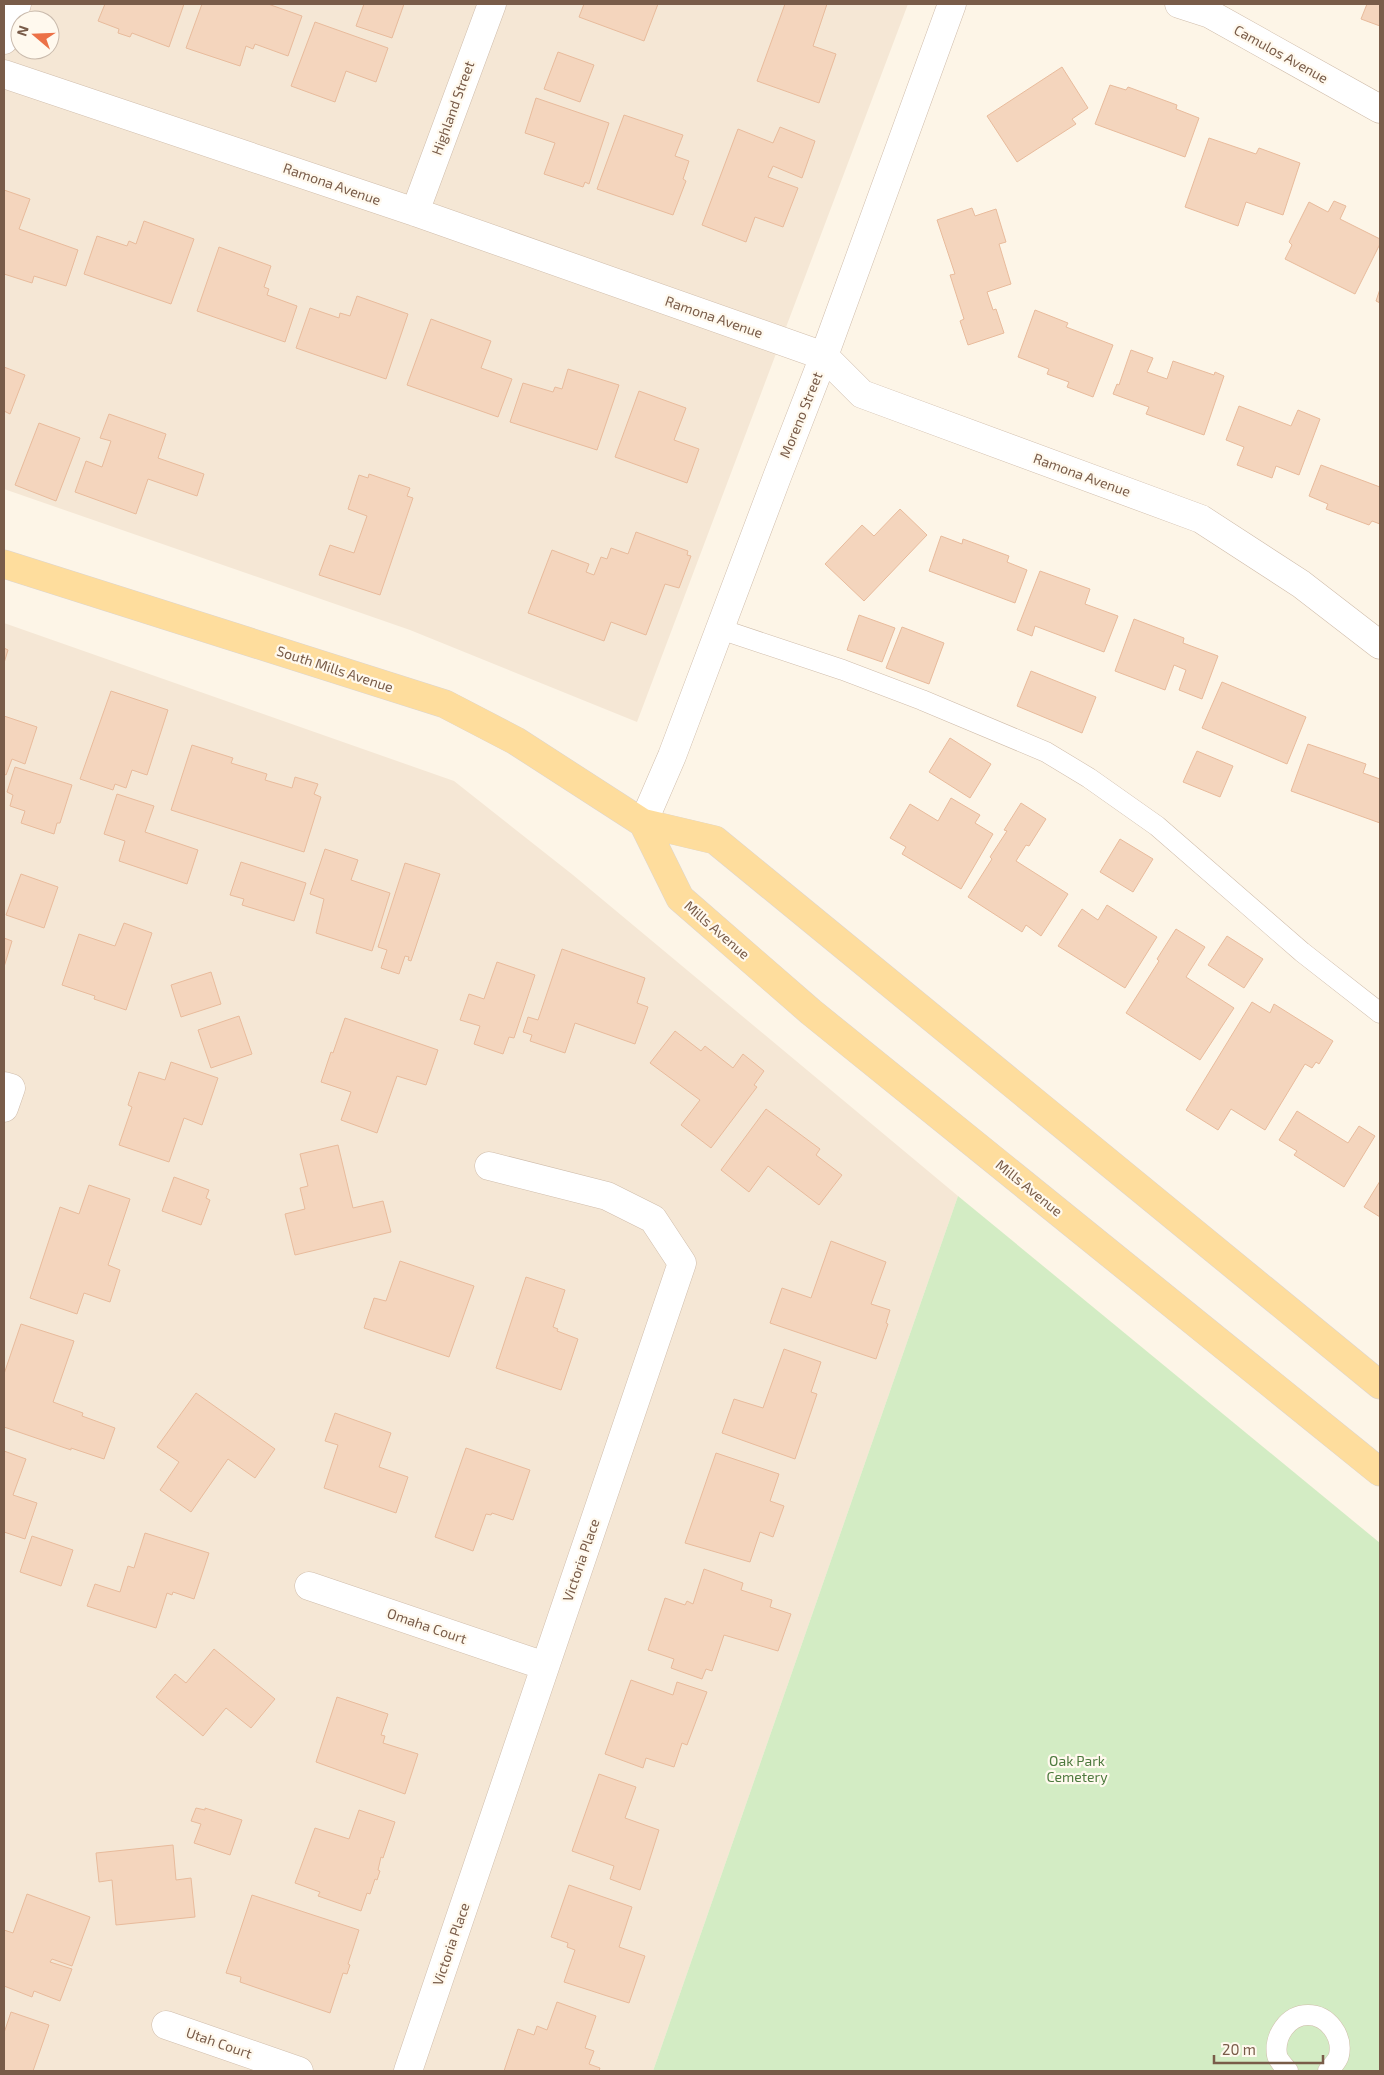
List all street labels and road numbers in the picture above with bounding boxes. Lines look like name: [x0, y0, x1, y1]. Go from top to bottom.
street label: Camulos Avenue: [1231, 21, 1331, 86]
street label: Highland Street: [428, 58, 477, 157]
street label: Ramona Avenue: [281, 159, 383, 208]
street label: Ramona Avenue: [663, 292, 765, 341]
street label: Moreno Street: [776, 369, 826, 460]
street label: Ramona Avenue: [1031, 449, 1133, 500]
street label: South Mills Avenue: [275, 642, 395, 695]
street label: Mills Avenue: [681, 897, 753, 963]
street label: Mills Avenue: [993, 1156, 1066, 1220]
street label: Victoria Place: [558, 1516, 603, 1603]
street label: Omaha Court: [385, 1604, 469, 1647]
street label: Victoria Place: [428, 1900, 473, 1987]
street label: Utah Court: [184, 2023, 254, 2062]

